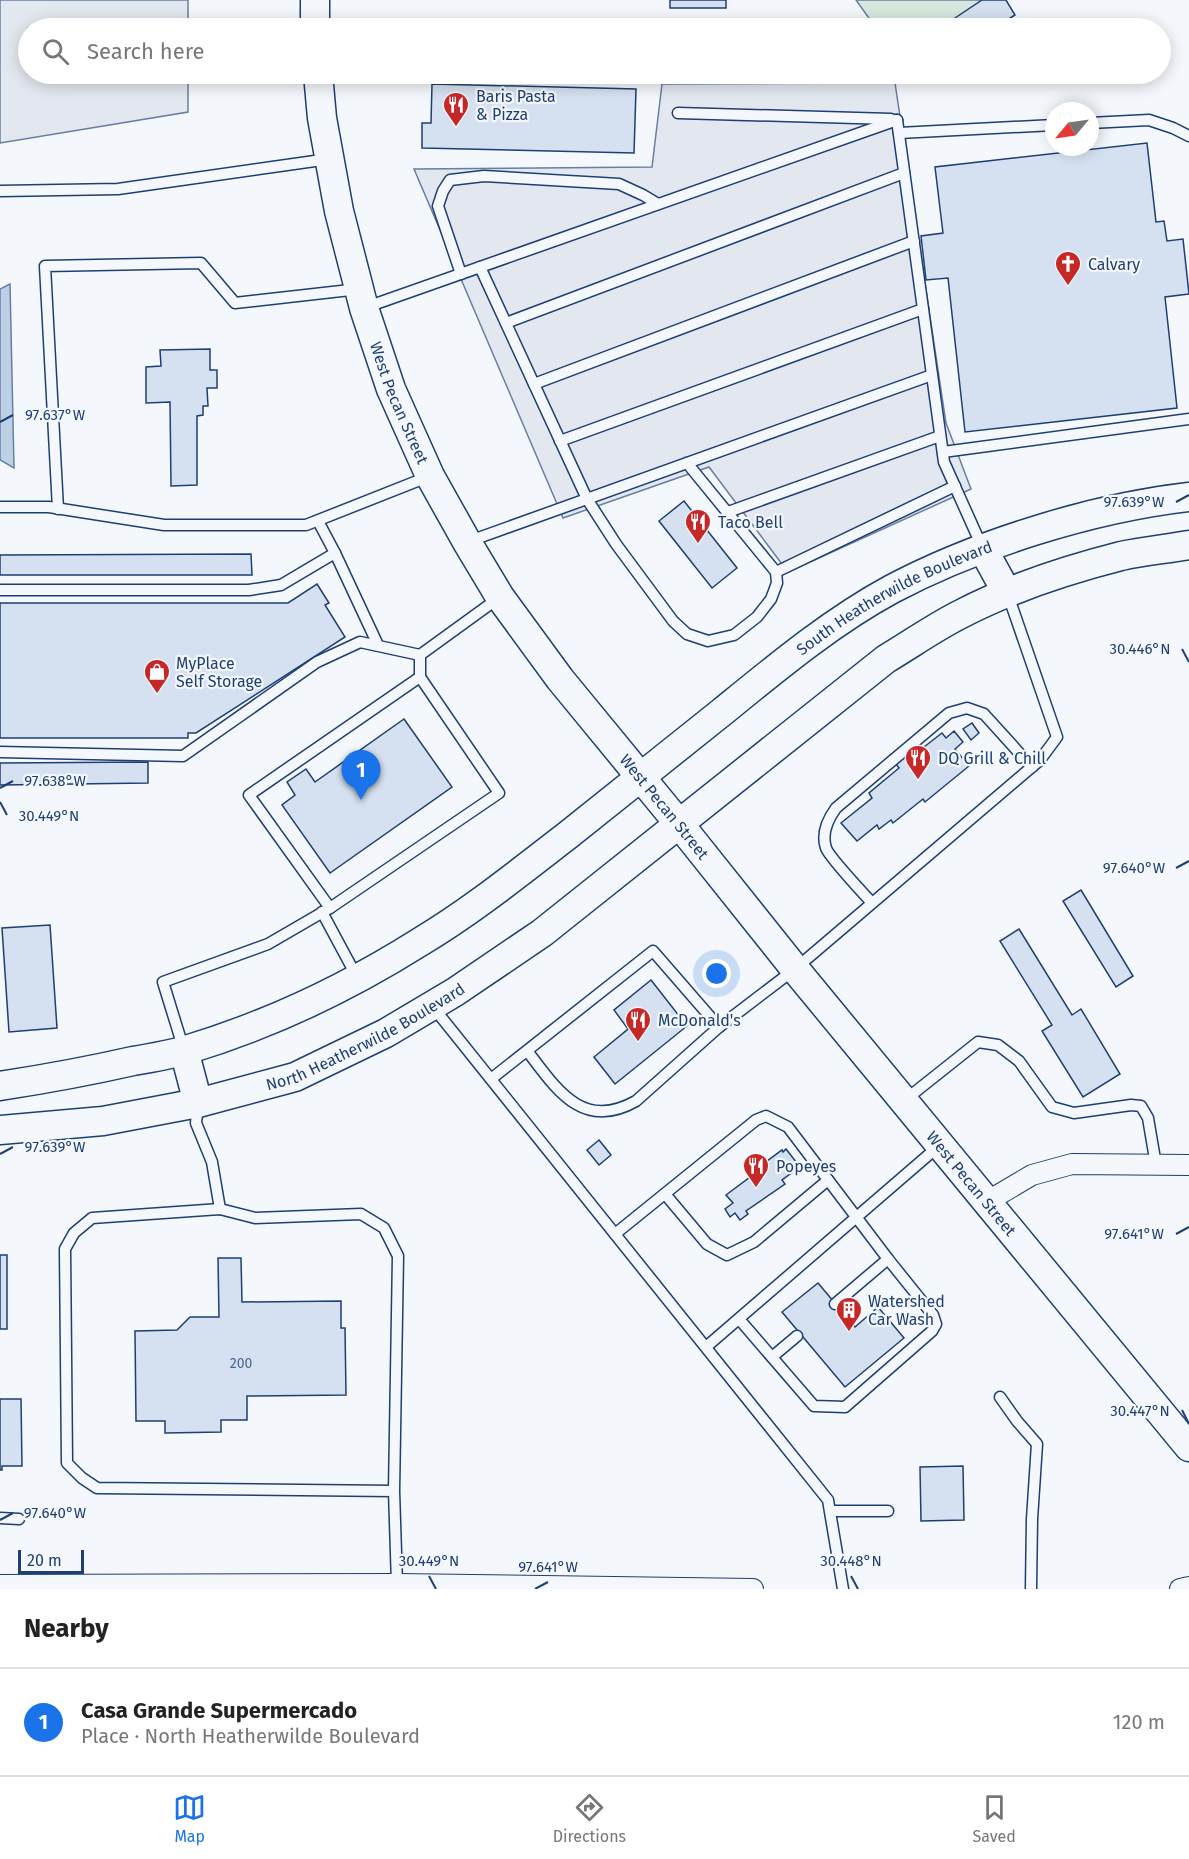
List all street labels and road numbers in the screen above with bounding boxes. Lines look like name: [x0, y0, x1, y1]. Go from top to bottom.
street label: West Pecan Street: [366, 339, 433, 467]
street label: South Heatherwilde Boulevard: [792, 536, 995, 659]
street label: West Pecan Street: [616, 750, 713, 863]
street label: North Heatherwilde Boulevard: [264, 979, 468, 1094]
street label: West Pecan Street: [923, 1127, 1021, 1240]

